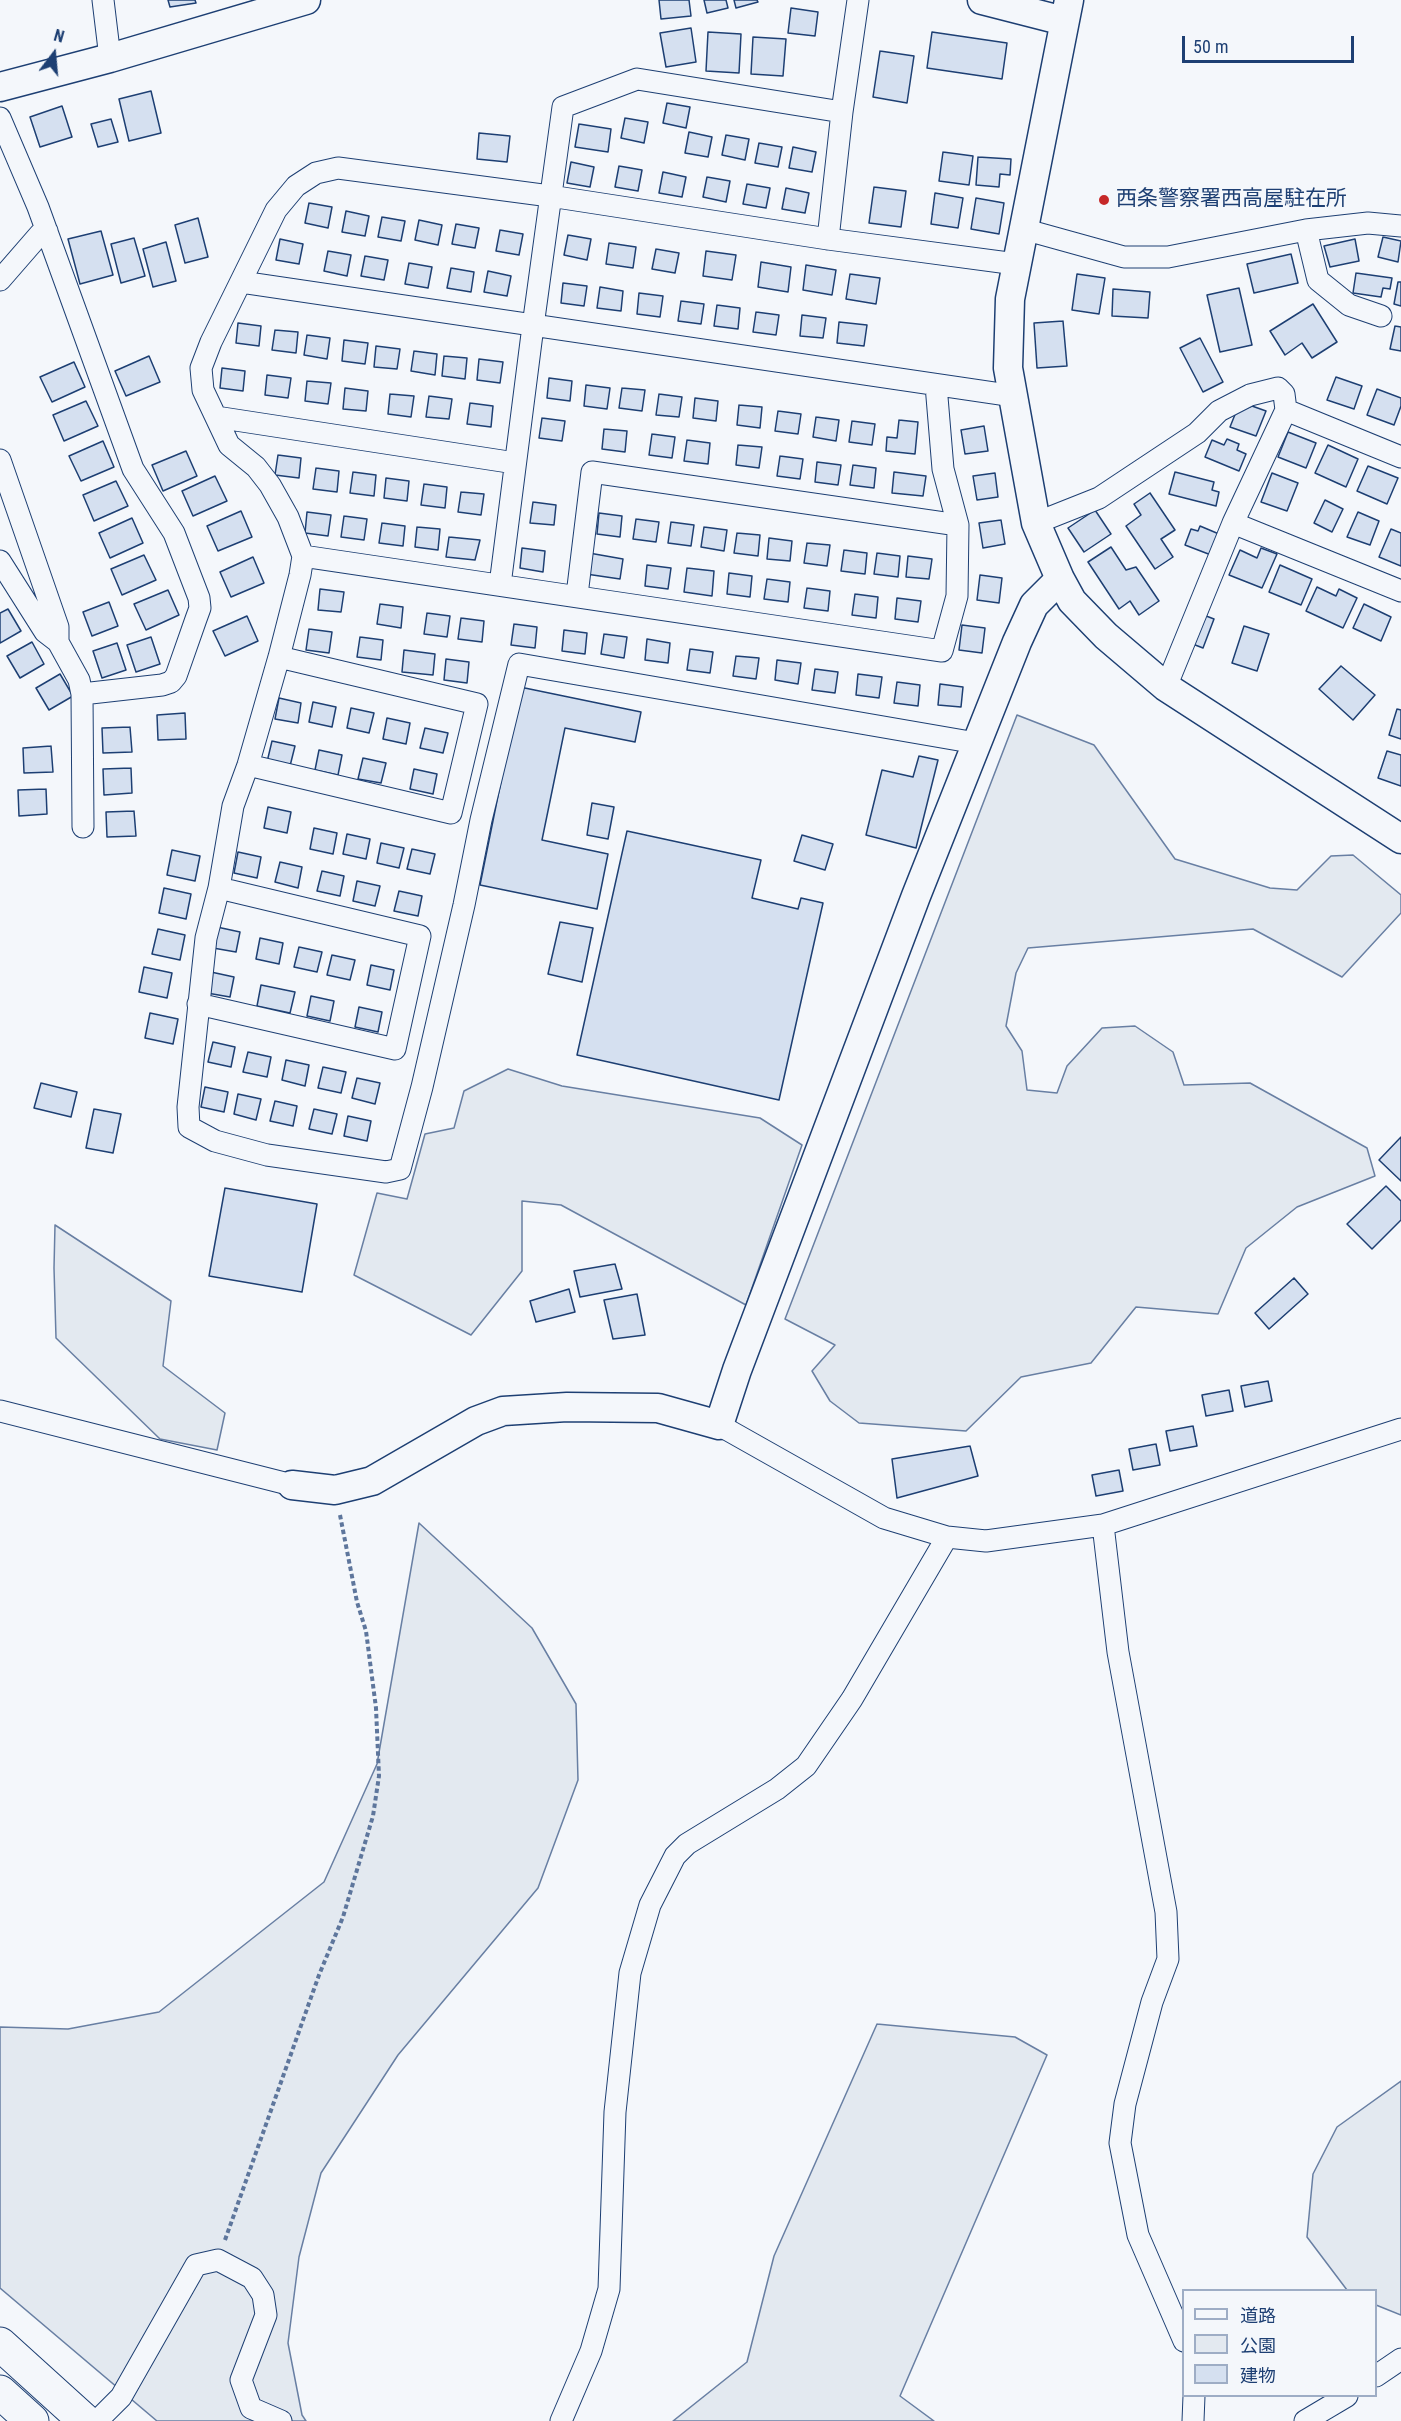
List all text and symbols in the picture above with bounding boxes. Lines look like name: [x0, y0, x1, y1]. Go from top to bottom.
north arrow: [24, 24, 84, 84]
scale bar: [1185, 24, 1358, 62]
text: N: [52, 26, 66, 47]
text: 50 m: [1193, 36, 1228, 57]
place label: 西条警察署西高屋駐在所: [1116, 187, 1347, 213]
marker: 西条警察署西高屋駐在所: [1097, 193, 1111, 207]
legend: [1182, 2289, 1377, 2397]
text: 道路: [1240, 2305, 1276, 2326]
text: 公園: [1240, 2335, 1276, 2356]
text: 建物: [1240, 2365, 1276, 2386]

